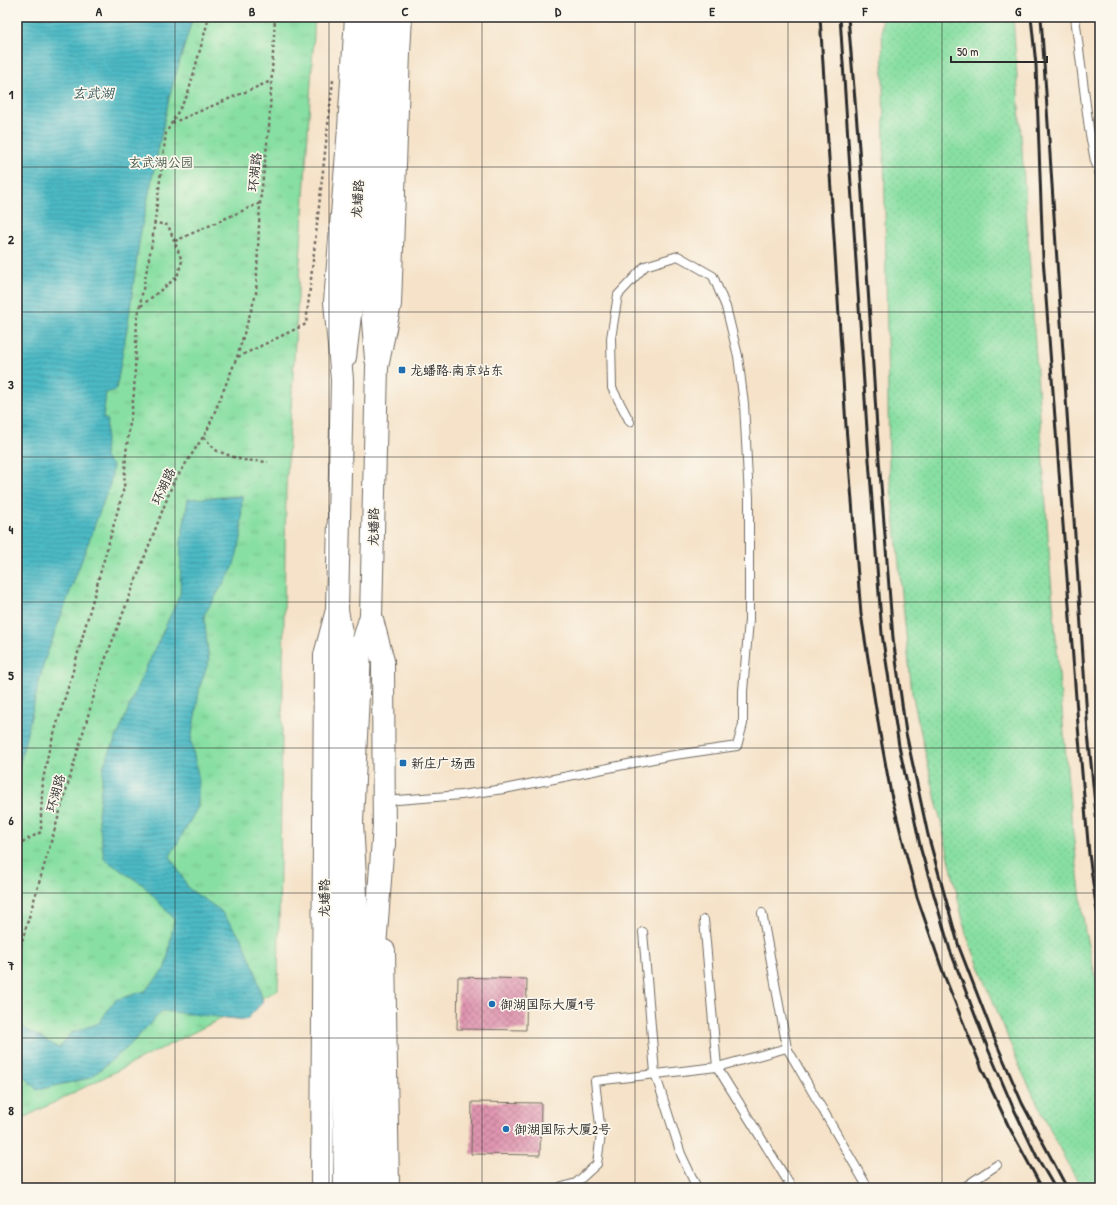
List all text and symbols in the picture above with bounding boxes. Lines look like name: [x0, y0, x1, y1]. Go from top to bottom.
text: A: [96, 2, 103, 20]
text: B: [249, 2, 256, 20]
text: C: [401, 2, 409, 20]
text: D: [555, 2, 562, 20]
text: E: [709, 2, 715, 20]
text: F: [862, 2, 869, 20]
text: G: [1015, 2, 1022, 20]
scale bar: [951, 38, 1047, 64]
text: 50 m: [957, 43, 978, 60]
water label: 玄武湖: [72, 83, 116, 102]
text: 1: [9, 85, 14, 103]
street label: 环湖路: [243, 152, 265, 192]
park label: 玄武湖公园: [128, 153, 194, 171]
street label: 龙蟠路: [347, 179, 367, 219]
text: 2: [8, 230, 15, 248]
place label: 龙蟠路·南京站东: [410, 361, 504, 379]
marker: 龙蟠路·南京站东: [397, 365, 407, 375]
text: 3: [8, 375, 14, 393]
street label: 环湖路: [147, 465, 179, 507]
street label: 龙蟠路: [364, 507, 382, 547]
text: 4: [9, 520, 14, 538]
text: 5: [8, 666, 14, 684]
place label: 新庄广场西: [411, 754, 476, 772]
marker: 新庄广场西: [398, 758, 408, 768]
street label: 环湖路: [41, 772, 69, 814]
text: 6: [8, 811, 14, 829]
street label: 龙蟠路: [315, 878, 333, 918]
text: 7: [7, 956, 15, 974]
place label: 御湖国际大厦1号: [500, 995, 596, 1013]
marker: 御湖国际大厦1号: [487, 999, 497, 1009]
text: 8: [8, 1101, 14, 1119]
place label: 御湖国际大厦2号: [514, 1120, 611, 1138]
marker: 御湖国际大厦2号: [501, 1124, 511, 1134]

